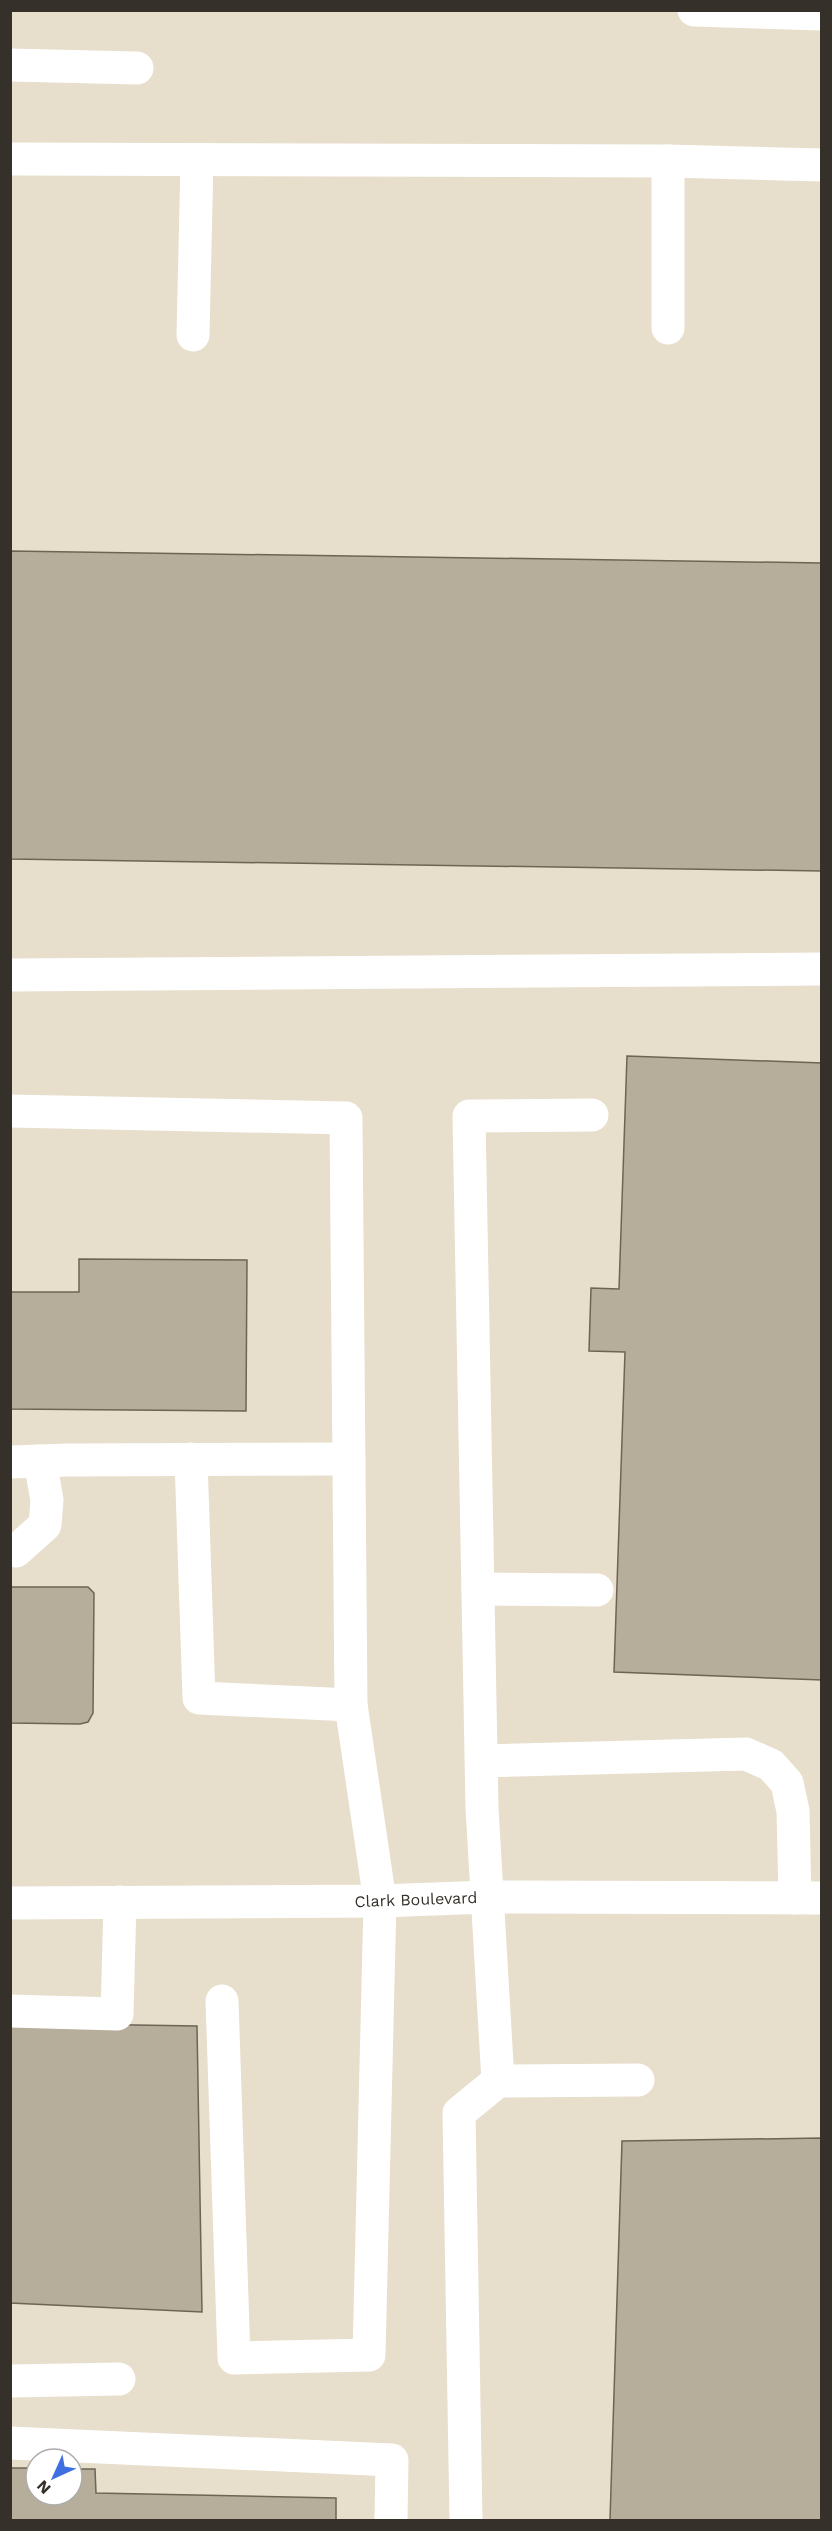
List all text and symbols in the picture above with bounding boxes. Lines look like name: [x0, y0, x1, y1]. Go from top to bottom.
street label: Clark Boulevard: [354, 1888, 478, 1911]
north arrow: [24, 2447, 84, 2507]
text: N: [33, 2476, 55, 2498]

